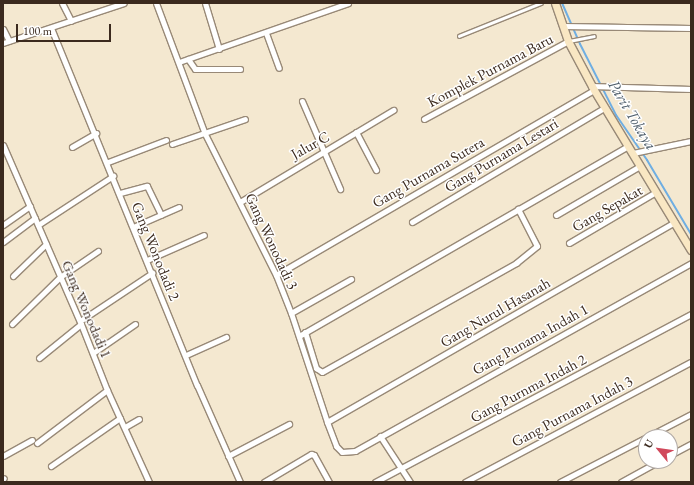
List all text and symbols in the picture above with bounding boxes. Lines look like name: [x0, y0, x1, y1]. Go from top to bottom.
scale bar: [18, 16, 113, 42]
text: 100 m: [23, 23, 52, 39]
street label: Komplek Purnama Baru: [424, 29, 556, 111]
water label: Parit Tokaya: [604, 77, 660, 153]
street label: Gang Purnama Lestari: [441, 114, 561, 196]
street label: Jalur C: [288, 127, 332, 163]
street label: Gang Purnama Sutera: [369, 133, 487, 211]
street label: Gang Sepakat: [569, 181, 645, 235]
street label: Gang Wonodadi 3: [242, 190, 302, 292]
street label: Gang Wonodadi 2: [128, 199, 184, 303]
street label: Gang Wonodadi 1: [58, 257, 116, 361]
street label: Gang Nurul Hasanah: [437, 273, 553, 351]
street label: Gang Punama Indah 1: [469, 300, 591, 378]
street label: Gang Purnma Indah 2: [467, 350, 589, 426]
street label: Gang Purnama Indah 3: [508, 371, 636, 451]
north arrow: [638, 429, 678, 469]
text: U: [640, 437, 656, 451]

